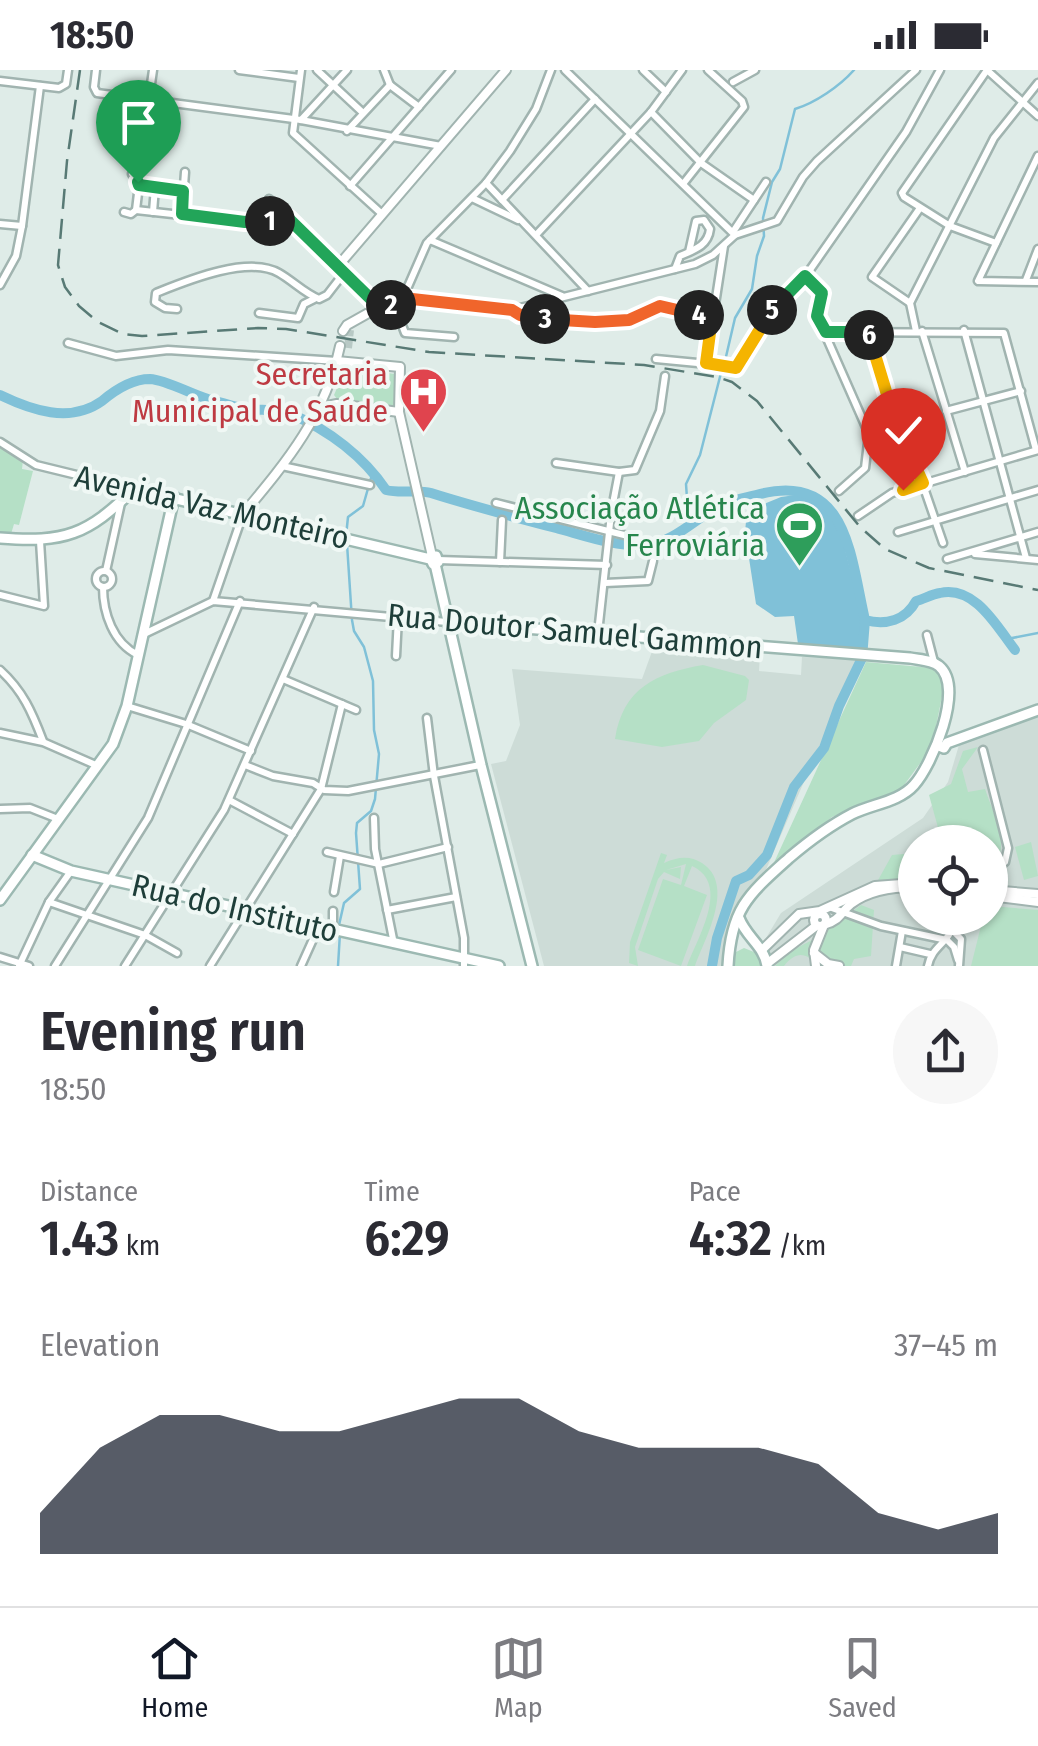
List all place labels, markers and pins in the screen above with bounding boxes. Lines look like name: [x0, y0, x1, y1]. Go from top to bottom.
pin: [96, 80, 181, 183]
pin: 1: [245, 196, 295, 246]
pin: 2: [366, 280, 416, 330]
pin: 5: [747, 285, 797, 335]
pin: 4: [674, 290, 724, 340]
pin: 3: [520, 294, 570, 344]
pin: 6: [844, 310, 894, 360]
place label: Secretaria Municipal de Saúde: [132, 355, 388, 430]
hospital icon: Secretaria Municipal de Saúde: [397, 366, 449, 434]
pin: [861, 388, 946, 491]
place label: Associação Atlética Ferroviária: [515, 489, 765, 564]
sports icon: Associação Atlética Ferroviária: [774, 500, 826, 568]

